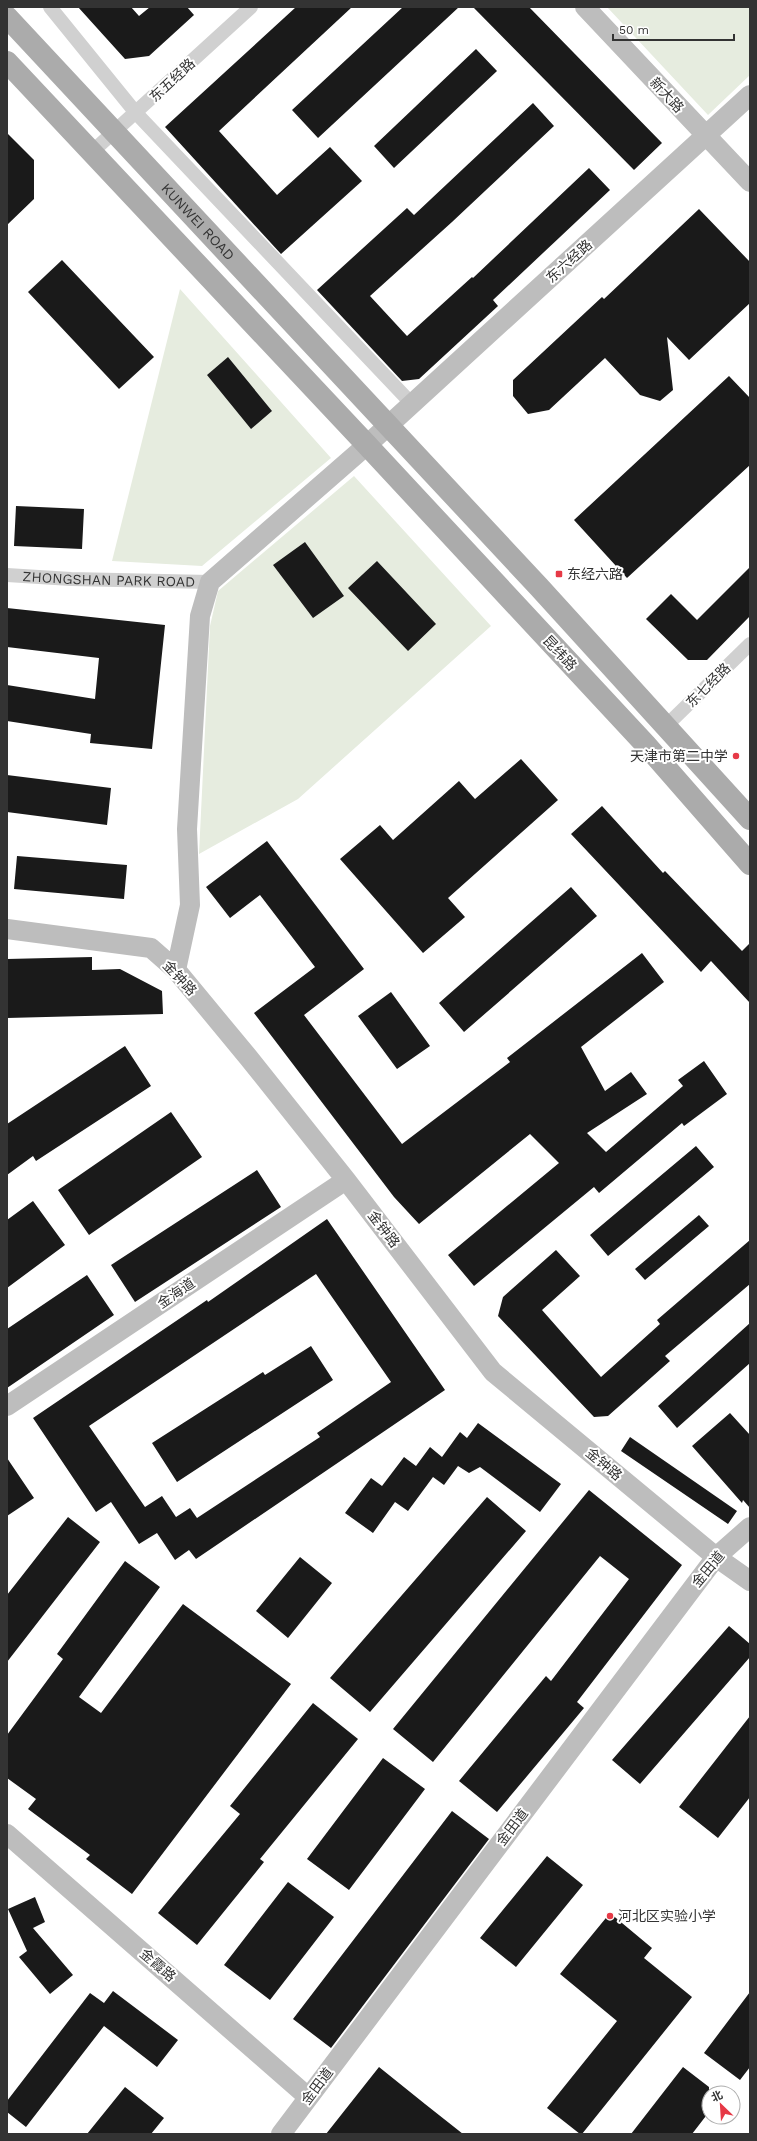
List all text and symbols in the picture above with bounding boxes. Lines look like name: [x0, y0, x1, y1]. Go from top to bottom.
scale bar: [613, 16, 734, 42]
text: 50 m: [619, 23, 649, 37]
street label: 东五经路: [146, 55, 198, 105]
street label: 新大路: [647, 74, 687, 116]
street label: KUNWEI ROAD: [158, 180, 238, 264]
street label: 东六经路: [543, 236, 595, 286]
place label: 东经六路: [567, 566, 623, 582]
street label: ZHONGSHAN PARK ROAD: [22, 568, 195, 590]
marker: 东经六路: [554, 569, 564, 579]
street label: 昆纬路: [540, 632, 580, 674]
street label: 东七经路: [683, 660, 733, 710]
place label: 天津市第二中学: [630, 748, 728, 764]
marker: 天津市第二中学: [731, 751, 741, 761]
street label: 金钟路: [160, 957, 200, 999]
street label: 金钟路: [365, 1207, 403, 1251]
street label: 金海道: [154, 1275, 198, 1311]
street label: 金钟路: [583, 1444, 625, 1484]
street label: 金田道: [688, 1548, 728, 1590]
street label: 金田道: [493, 1805, 531, 1849]
place label: 河北区实验小学: [618, 1908, 716, 1924]
marker: 河北区实验小学: [605, 1911, 615, 1921]
street label: 金霞路: [137, 1945, 179, 1985]
street label: 金田道: [298, 2064, 336, 2108]
north arrow: [701, 2085, 741, 2125]
text: 北: [709, 2088, 725, 2105]

